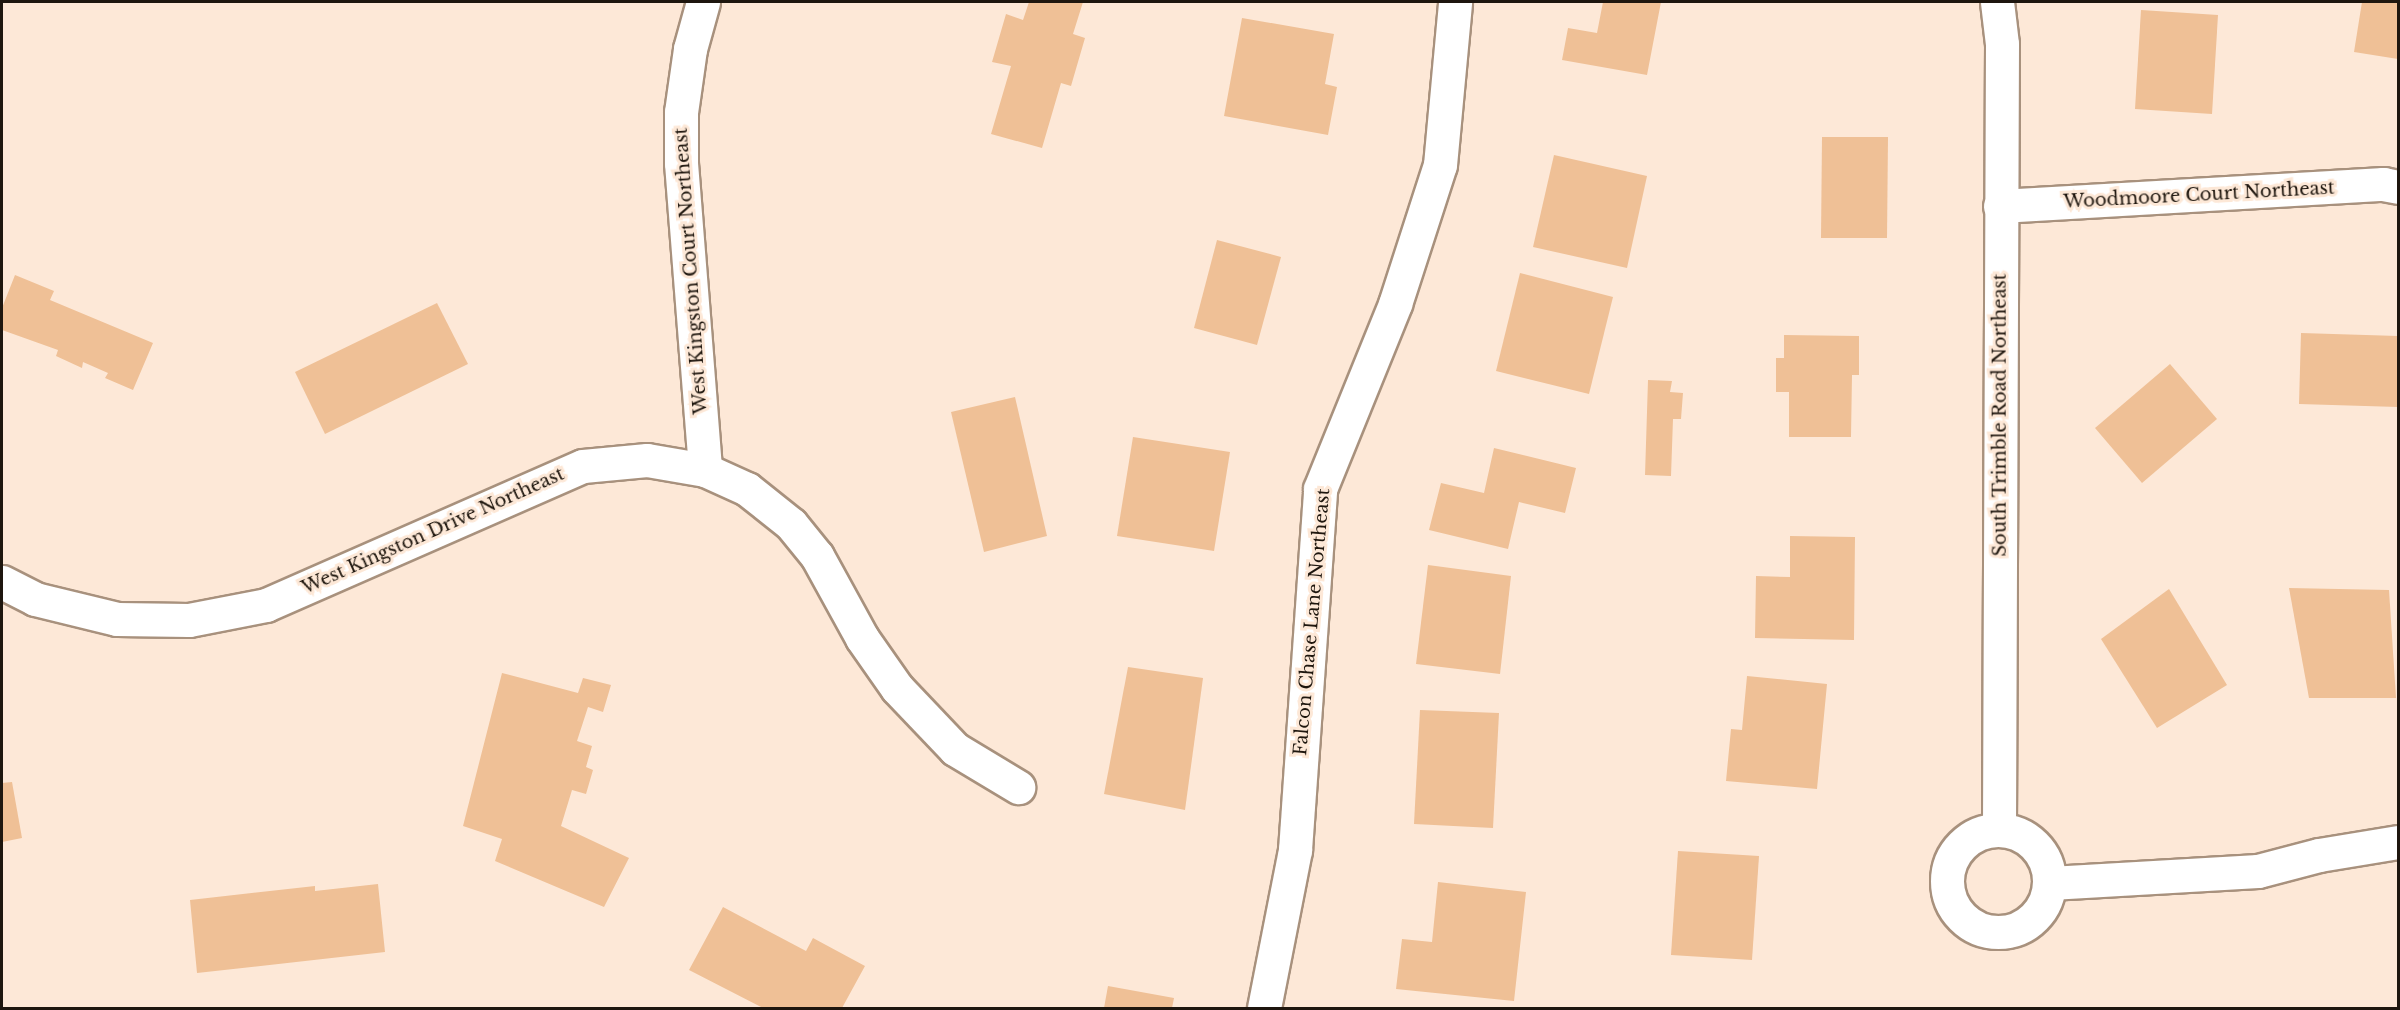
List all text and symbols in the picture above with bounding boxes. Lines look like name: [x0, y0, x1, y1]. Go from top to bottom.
street label: West Kingston Court Northeast: [670, 127, 712, 415]
street label: Woodmoore Court Northeast: [2063, 177, 2335, 213]
street label: South Trimble Road Northeast: [1989, 273, 2011, 557]
street label: West Kingston Drive Northeast: [298, 463, 568, 599]
street label: Falcon Chase Lane Northeast: [1290, 488, 1334, 756]

